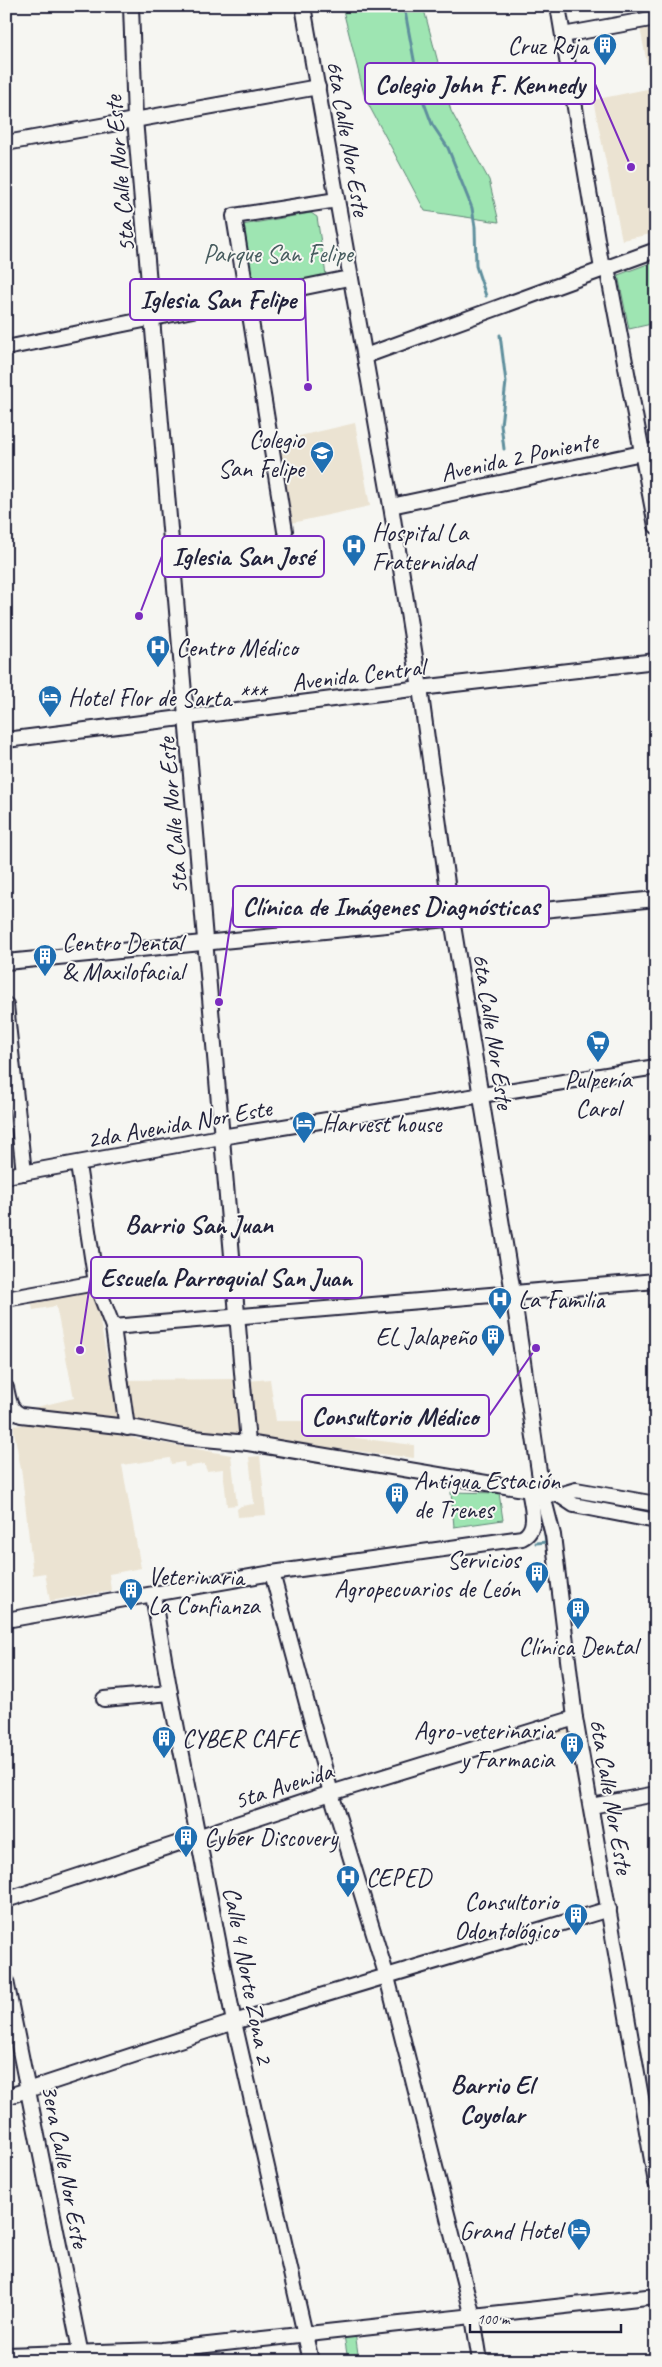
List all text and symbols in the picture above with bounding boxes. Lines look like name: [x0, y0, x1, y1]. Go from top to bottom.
place label: Cruz Roja: [507, 30, 591, 62]
building icon: Cruz Roja: [592, 32, 618, 66]
street label: 6ta Calle Nor Este: [319, 58, 378, 220]
callout: Colegio John F. Kennedy: [365, 63, 595, 104]
text: Colegio John F. Kennedy: [375, 68, 588, 101]
street label: 5ta Calle Nor Este: [97, 92, 143, 254]
park label: Parque San Felipe: [203, 238, 355, 270]
callout: Iglesia San Felipe: [130, 279, 305, 320]
text: Iglesia San Felipe: [140, 283, 298, 316]
place label: Colegio San Felipe: [218, 424, 306, 485]
street label: Avenida 2 Poniente: [438, 424, 602, 489]
school or university icon: Colegio San Felipe: [309, 440, 335, 474]
place label: Hospital La Fraternidad: [372, 517, 478, 578]
hospital icon: Hospital La Fraternidad: [341, 533, 367, 567]
callout: Iglesia San José: [162, 536, 324, 577]
text: Iglesia San José: [172, 540, 319, 573]
place label: Centro Médico: [176, 632, 301, 664]
hospital icon: Centro Médico: [145, 634, 171, 668]
street label: Avenida Central: [290, 650, 431, 699]
place label: Hotel Flor de Sarta ***: [68, 682, 269, 714]
hotel icon: Hotel Flor de Sarta ***: [37, 684, 63, 718]
street label: 5ta Calle Nor Este: [150, 734, 196, 896]
callout: Clínica de Imágenes Diagnósticas: [233, 886, 549, 927]
text: Clínica de Imágenes Diagnósticas: [243, 890, 542, 923]
place label: Centro Dental & Maxilofacial: [62, 927, 188, 988]
building icon: Centro Dental & Maxilofacial: [32, 943, 58, 977]
street label: 6ta Calle Nor Este: [465, 951, 521, 1113]
supermarket icon: Pulpería Carol: [585, 1029, 611, 1063]
place label: Pulpería Carol: [565, 1064, 633, 1125]
street label: 2da Avenida Nor Este: [84, 1092, 276, 1156]
place label: Harvest house: [322, 1108, 443, 1140]
hotel icon: Harvest house: [291, 1110, 317, 1144]
district label: Barrio San Juan: [125, 1208, 274, 1241]
callout: Escuela Parroquial San Juan: [91, 1257, 362, 1298]
text: Escuela Parroquial San Juan: [100, 1261, 354, 1294]
place label: La Familia: [518, 1284, 606, 1316]
hospital icon: La Familia: [487, 1286, 513, 1320]
place label: EL Jalapeño: [376, 1321, 477, 1353]
building icon: EL Jalapeño: [480, 1323, 506, 1357]
callout: Consultorio Médico: [302, 1395, 489, 1436]
text: Consultorio Médico: [312, 1400, 481, 1433]
place label: Antigua Estación de Trenes: [414, 1465, 561, 1526]
building icon: Antigua Estación de Trenes: [384, 1481, 410, 1515]
place label: Servicios Agropecuarios de León: [334, 1544, 522, 1605]
building icon: Servicios Agropecuarios de León: [524, 1560, 550, 1594]
place label: Veterinaria La Confianza: [148, 1561, 262, 1622]
building icon: Veterinaria La Confianza: [118, 1577, 144, 1611]
building icon: Clínica Dental: [565, 1596, 591, 1630]
place label: Clínica Dental: [519, 1631, 642, 1663]
place label: Agro-veterinaria y Farmacia: [414, 1715, 557, 1776]
street label: 6ta Calle Nor Este: [582, 1716, 641, 1878]
place label: CYBER CAFE: [182, 1723, 303, 1755]
building icon: CYBER CAFE: [151, 1725, 177, 1759]
building icon: Agro-veterinaria y Farmacia: [559, 1731, 585, 1765]
street label: 5ta Avenida: [230, 1754, 339, 1817]
place label: Cyber Discovery: [204, 1822, 339, 1854]
building icon: Cyber Discovery: [173, 1824, 199, 1858]
place label: CEPED: [366, 1862, 433, 1894]
hospital icon: CEPED: [335, 1864, 361, 1898]
street label: Calle 4 Norte Zona 2: [215, 1884, 281, 2068]
place label: Consultorio Odontológico: [454, 1886, 561, 1947]
building icon: Consultorio Odontológico: [563, 1902, 589, 1936]
district label: Barrio El Coyolar: [450, 2068, 539, 2131]
street label: 3era Calle Nor Este: [34, 2082, 97, 2252]
place label: Grand Hotel: [459, 2215, 567, 2247]
hotel icon: Grand Hotel: [566, 2217, 592, 2251]
scale bar: [470, 2302, 621, 2334]
text: 100 m: [477, 2310, 511, 2329]

